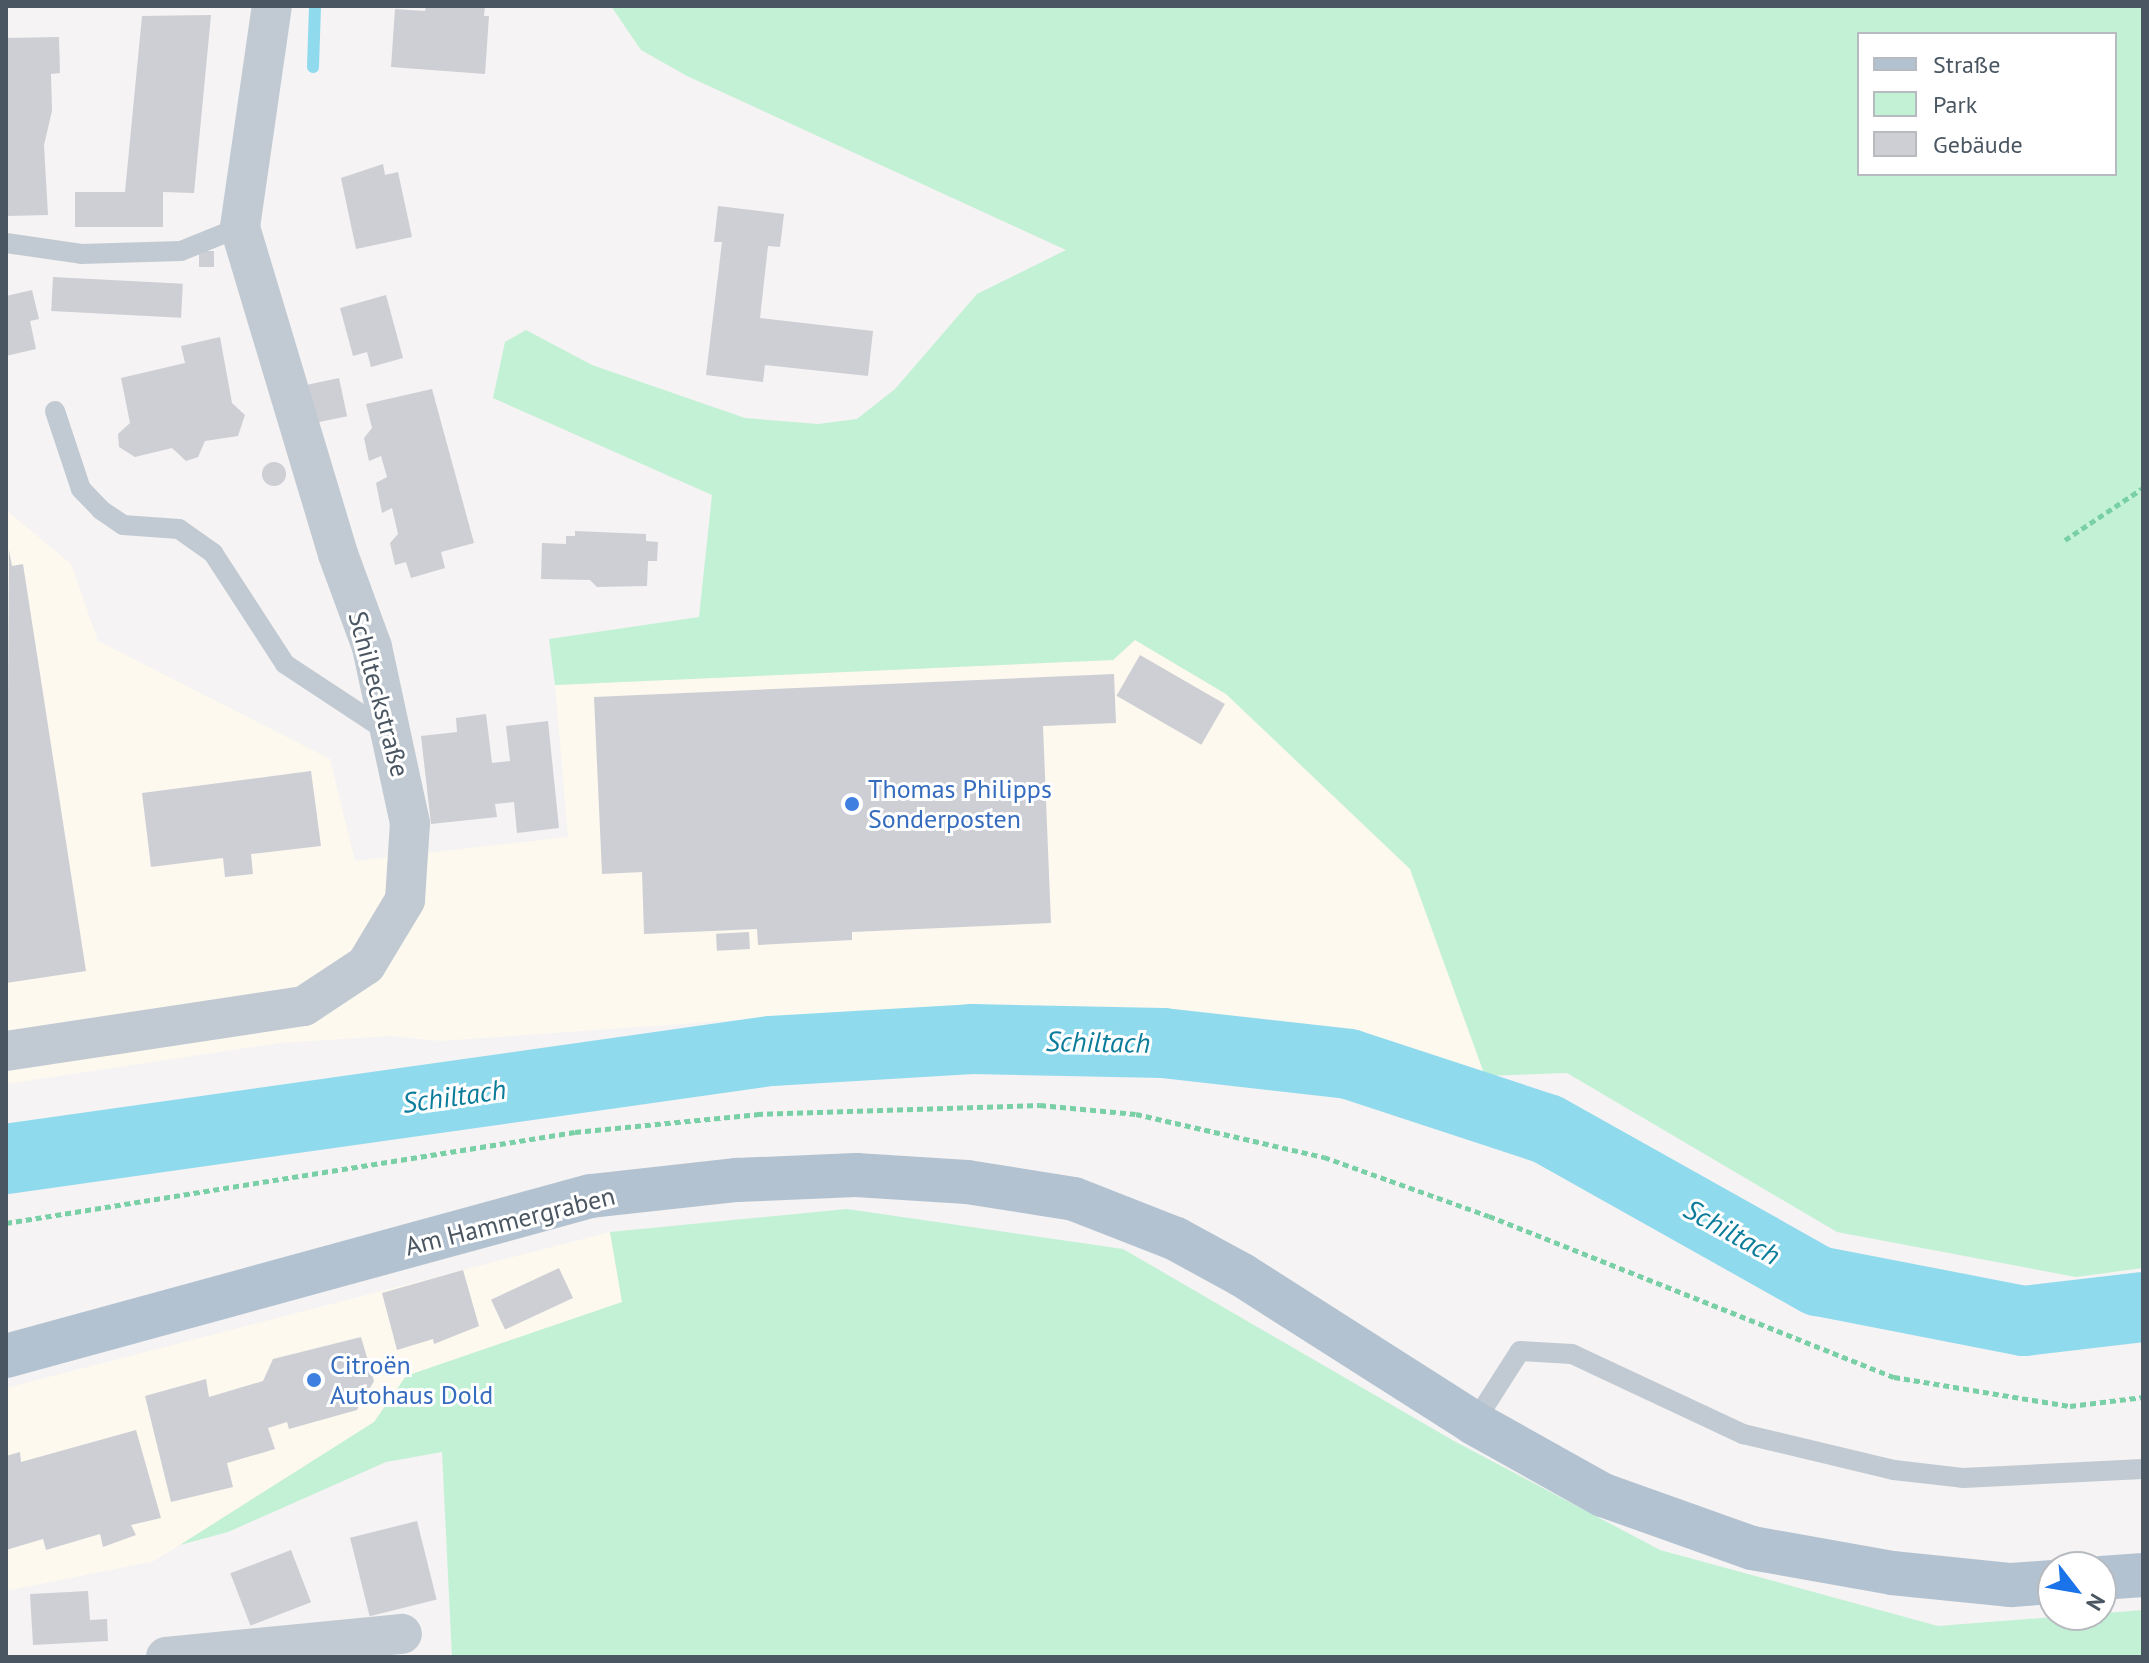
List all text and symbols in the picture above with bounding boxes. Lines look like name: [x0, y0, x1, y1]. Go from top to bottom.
legend: [1857, 32, 2117, 176]
text: Straße: [1933, 49, 2000, 80]
text: Park: [1933, 89, 1977, 120]
text: Gebäude: [1933, 129, 2023, 160]
street label: Schilteckstraße: [342, 608, 416, 780]
place label: Thomas Philipps Sonderposten: [868, 773, 1052, 834]
marker: Thomas Philipps Sonderposten: [843, 795, 861, 813]
water label: Schiltach: [1045, 1024, 1151, 1060]
water label: Schiltach: [400, 1072, 508, 1120]
street label: Am Hammergraben: [402, 1180, 618, 1262]
water label: Schiltach: [1678, 1192, 1786, 1272]
place label: Citroën Autohaus Dold: [330, 1349, 493, 1410]
marker: Citroën Autohaus Dold: [305, 1371, 323, 1389]
north arrow: [2037, 1551, 2117, 1631]
text: N: [2080, 1589, 2112, 1616]

